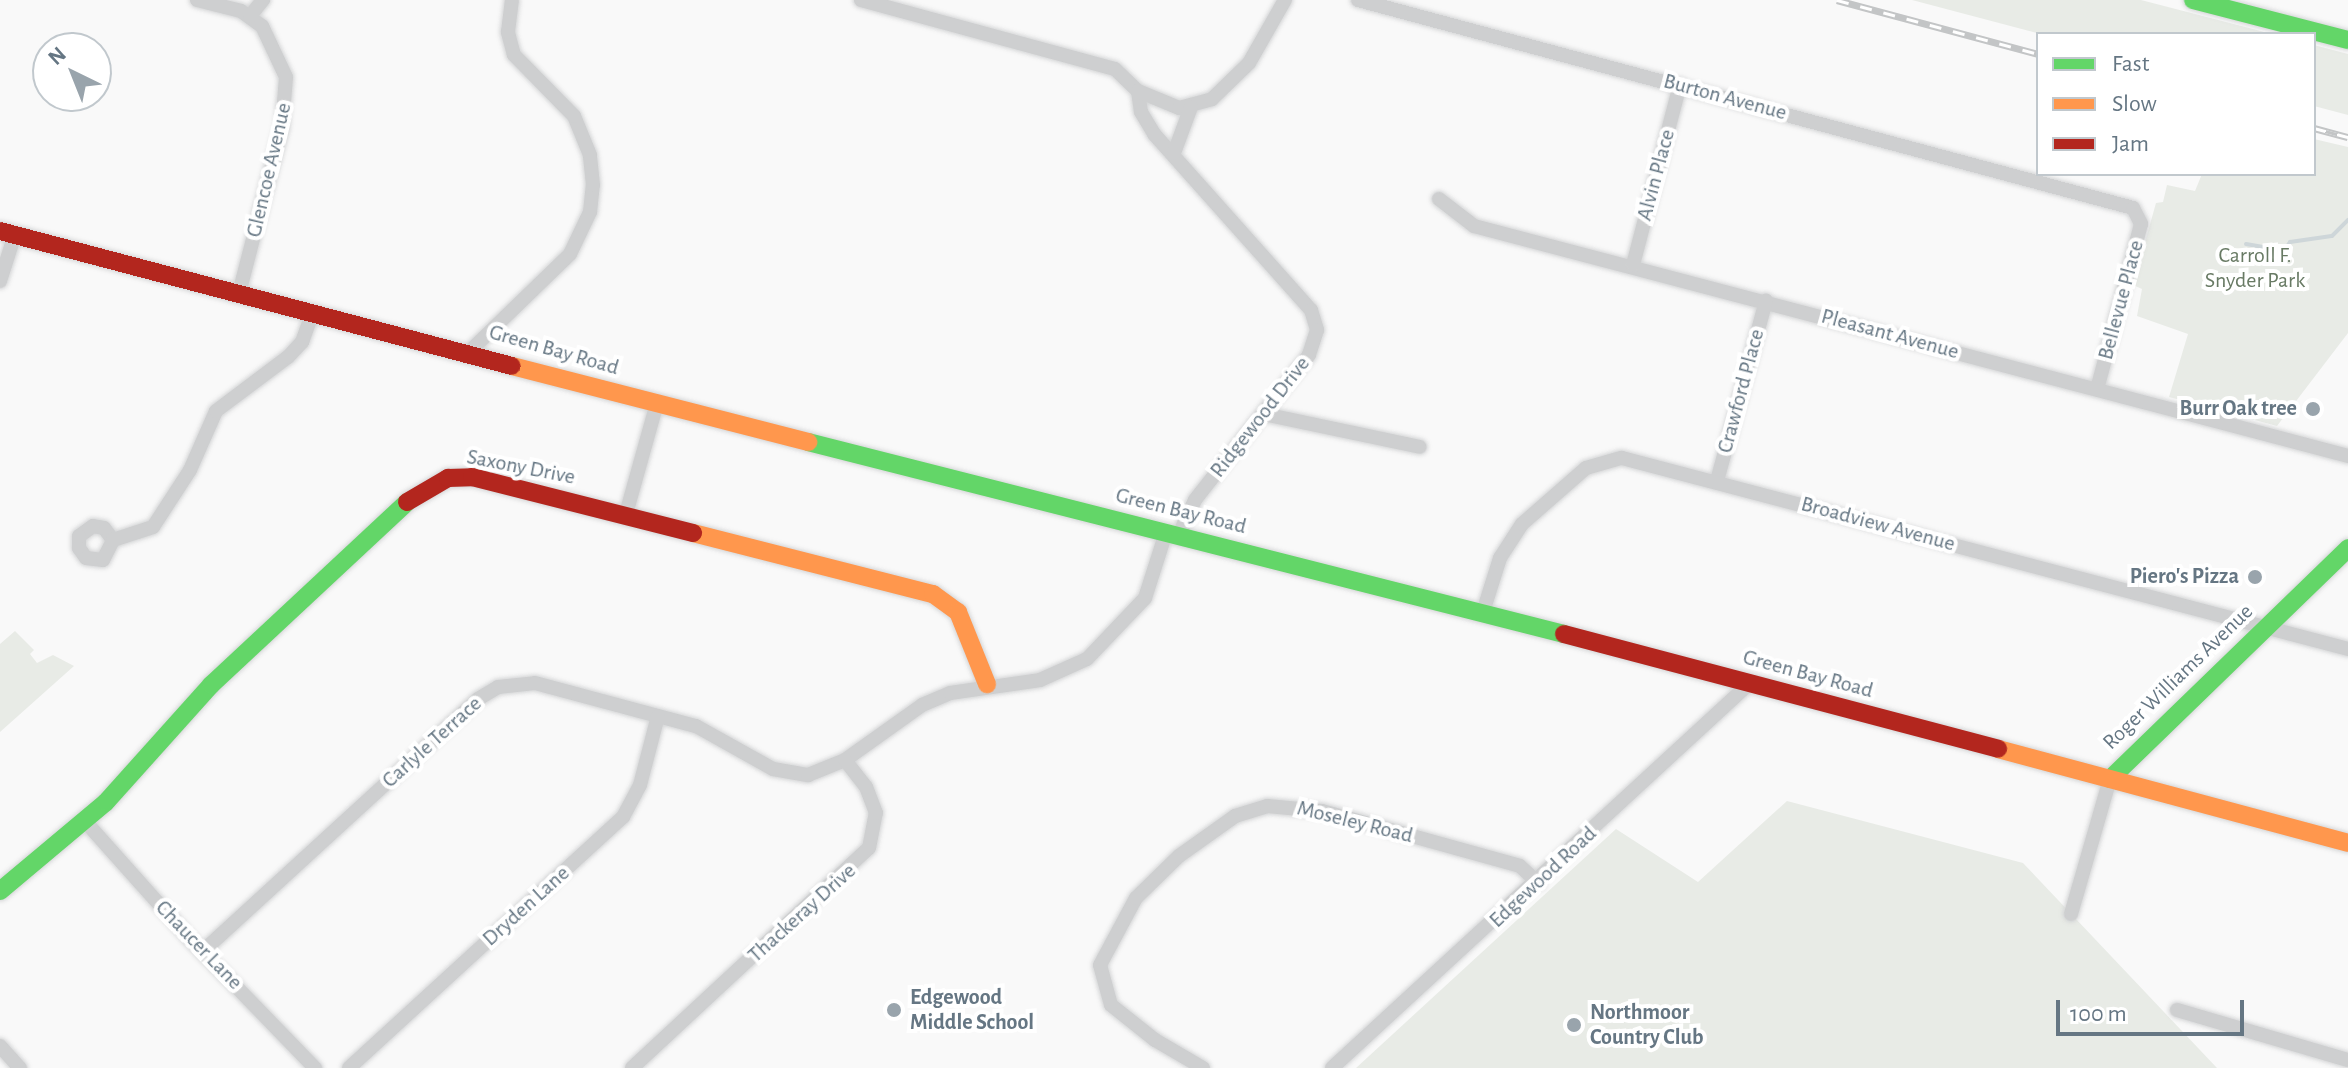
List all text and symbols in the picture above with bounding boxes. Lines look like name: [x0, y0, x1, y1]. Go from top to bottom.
north arrow: [32, 32, 112, 112]
legend: [2036, 32, 2316, 176]
text: N: [44, 43, 70, 69]
text: Fast: [2112, 52, 2149, 76]
street label: Burton Avenue: [1661, 68, 1789, 126]
text: Slow: [2112, 92, 2157, 116]
street label: Glencoe Avenue: [241, 100, 297, 240]
street label: Alvin Place: [1631, 126, 1681, 224]
text: Jam: [2112, 132, 2149, 156]
street label: Bellevue Place: [2092, 237, 2150, 363]
park label: Carroll F. Snyder Park: [2205, 242, 2305, 294]
street label: Pleasant Avenue: [1818, 303, 1962, 365]
street label: Green Bay Road: [486, 319, 622, 381]
street label: Crawford Place: [1712, 326, 1770, 456]
street label: Ridgewood Drive: [1204, 351, 1316, 483]
place label: Burr Oak tree: [2180, 396, 2297, 422]
marker: Burr Oak tree: [2304, 400, 2322, 418]
street label: Saxony Drive: [465, 444, 577, 490]
street label: Green Bay Road: [1113, 482, 1249, 540]
street label: Broadview Avenue: [1798, 491, 1958, 557]
place label: Piero's Pizza: [2130, 564, 2239, 590]
marker: Piero's Pizza: [2246, 568, 2264, 586]
street label: Roger Williams Avenue: [2097, 599, 2259, 755]
street label: Green Bay Road: [1740, 644, 1876, 704]
street label: Carlyle Terrace: [377, 690, 487, 794]
street label: Moseley Road: [1294, 795, 1416, 849]
street label: Edgewood Road: [1484, 821, 1602, 933]
street label: Thackeray Drive: [743, 858, 861, 968]
street label: Dryden Lane: [477, 860, 575, 952]
street label: Chaucer Lane: [150, 895, 248, 995]
place label: Edgewood Middle School: [910, 984, 1034, 1036]
scale bar: [2060, 984, 2248, 1034]
place label: Northmoor Country Club: [1590, 999, 1703, 1050]
marker: Edgewood Middle School: [885, 1001, 903, 1019]
text: 100 m: [2070, 1002, 2127, 1026]
marker: Northmoor Country Club: [1565, 1016, 1583, 1034]

